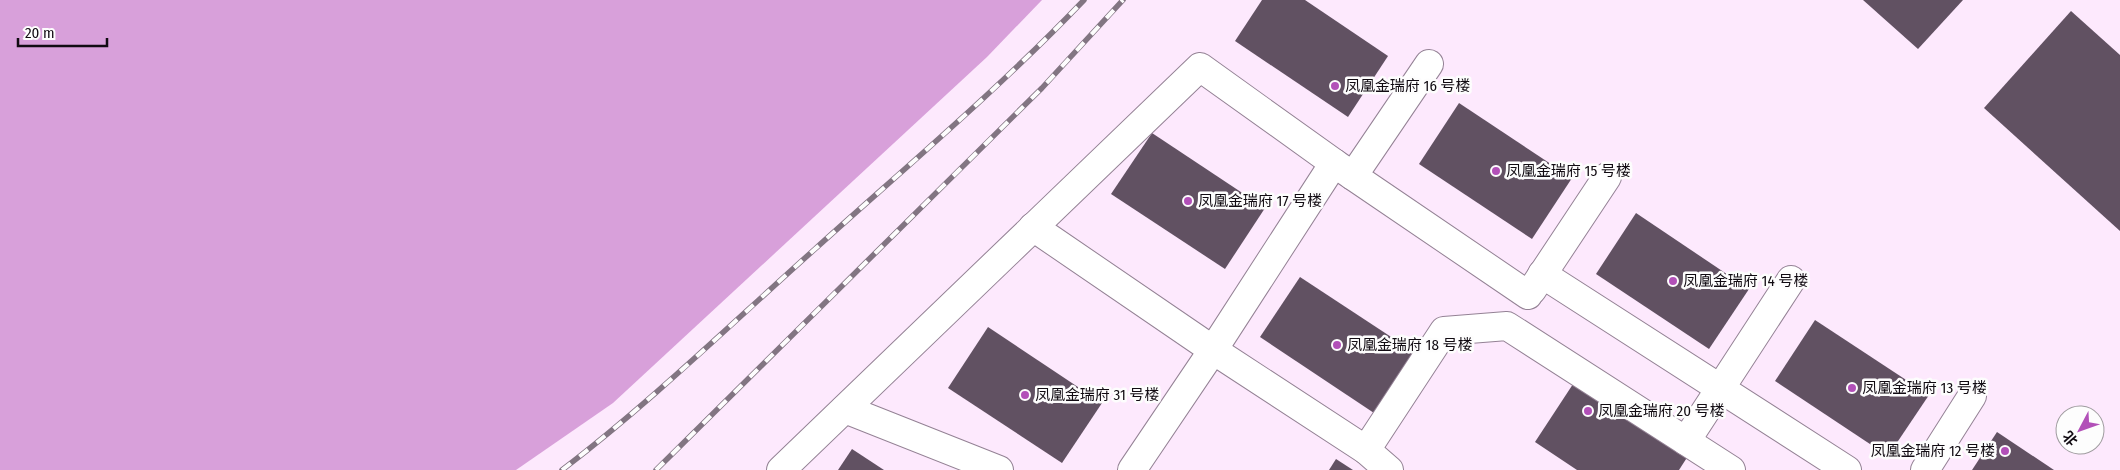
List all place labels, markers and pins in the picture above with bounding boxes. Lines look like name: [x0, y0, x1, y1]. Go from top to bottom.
place label: 凤凰金瑞府 16 号楼: [1345, 77, 1470, 95]
marker: 凤凰金瑞府 16 号楼: [1329, 80, 1341, 92]
place label: 凤凰金瑞府 15 号楼: [1506, 162, 1631, 180]
marker: 凤凰金瑞府 15 号楼: [1490, 165, 1502, 177]
place label: 凤凰金瑞府 17 号楼: [1198, 192, 1322, 210]
marker: 凤凰金瑞府 17 号楼: [1182, 195, 1194, 207]
place label: 凤凰金瑞府 14 号楼: [1683, 272, 1808, 290]
marker: 凤凰金瑞府 14 号楼: [1667, 275, 1679, 287]
place label: 凤凰金瑞府 18 号楼: [1347, 336, 1472, 354]
marker: 凤凰金瑞府 18 号楼: [1331, 339, 1343, 351]
place label: 凤凰金瑞府 13 号楼: [1862, 379, 1987, 397]
marker: 凤凰金瑞府 13 号楼: [1846, 382, 1858, 394]
place label: 凤凰金瑞府 31 号楼: [1035, 386, 1159, 404]
marker: 凤凰金瑞府 31 号楼: [1019, 389, 1031, 401]
place label: 凤凰金瑞府 20 号楼: [1598, 402, 1724, 420]
marker: 凤凰金瑞府 20 号楼: [1582, 405, 1594, 417]
place label: 凤凰金瑞府 12 号楼: [1870, 442, 1995, 460]
marker: 凤凰金瑞府 12 号楼: [1999, 445, 2011, 457]

